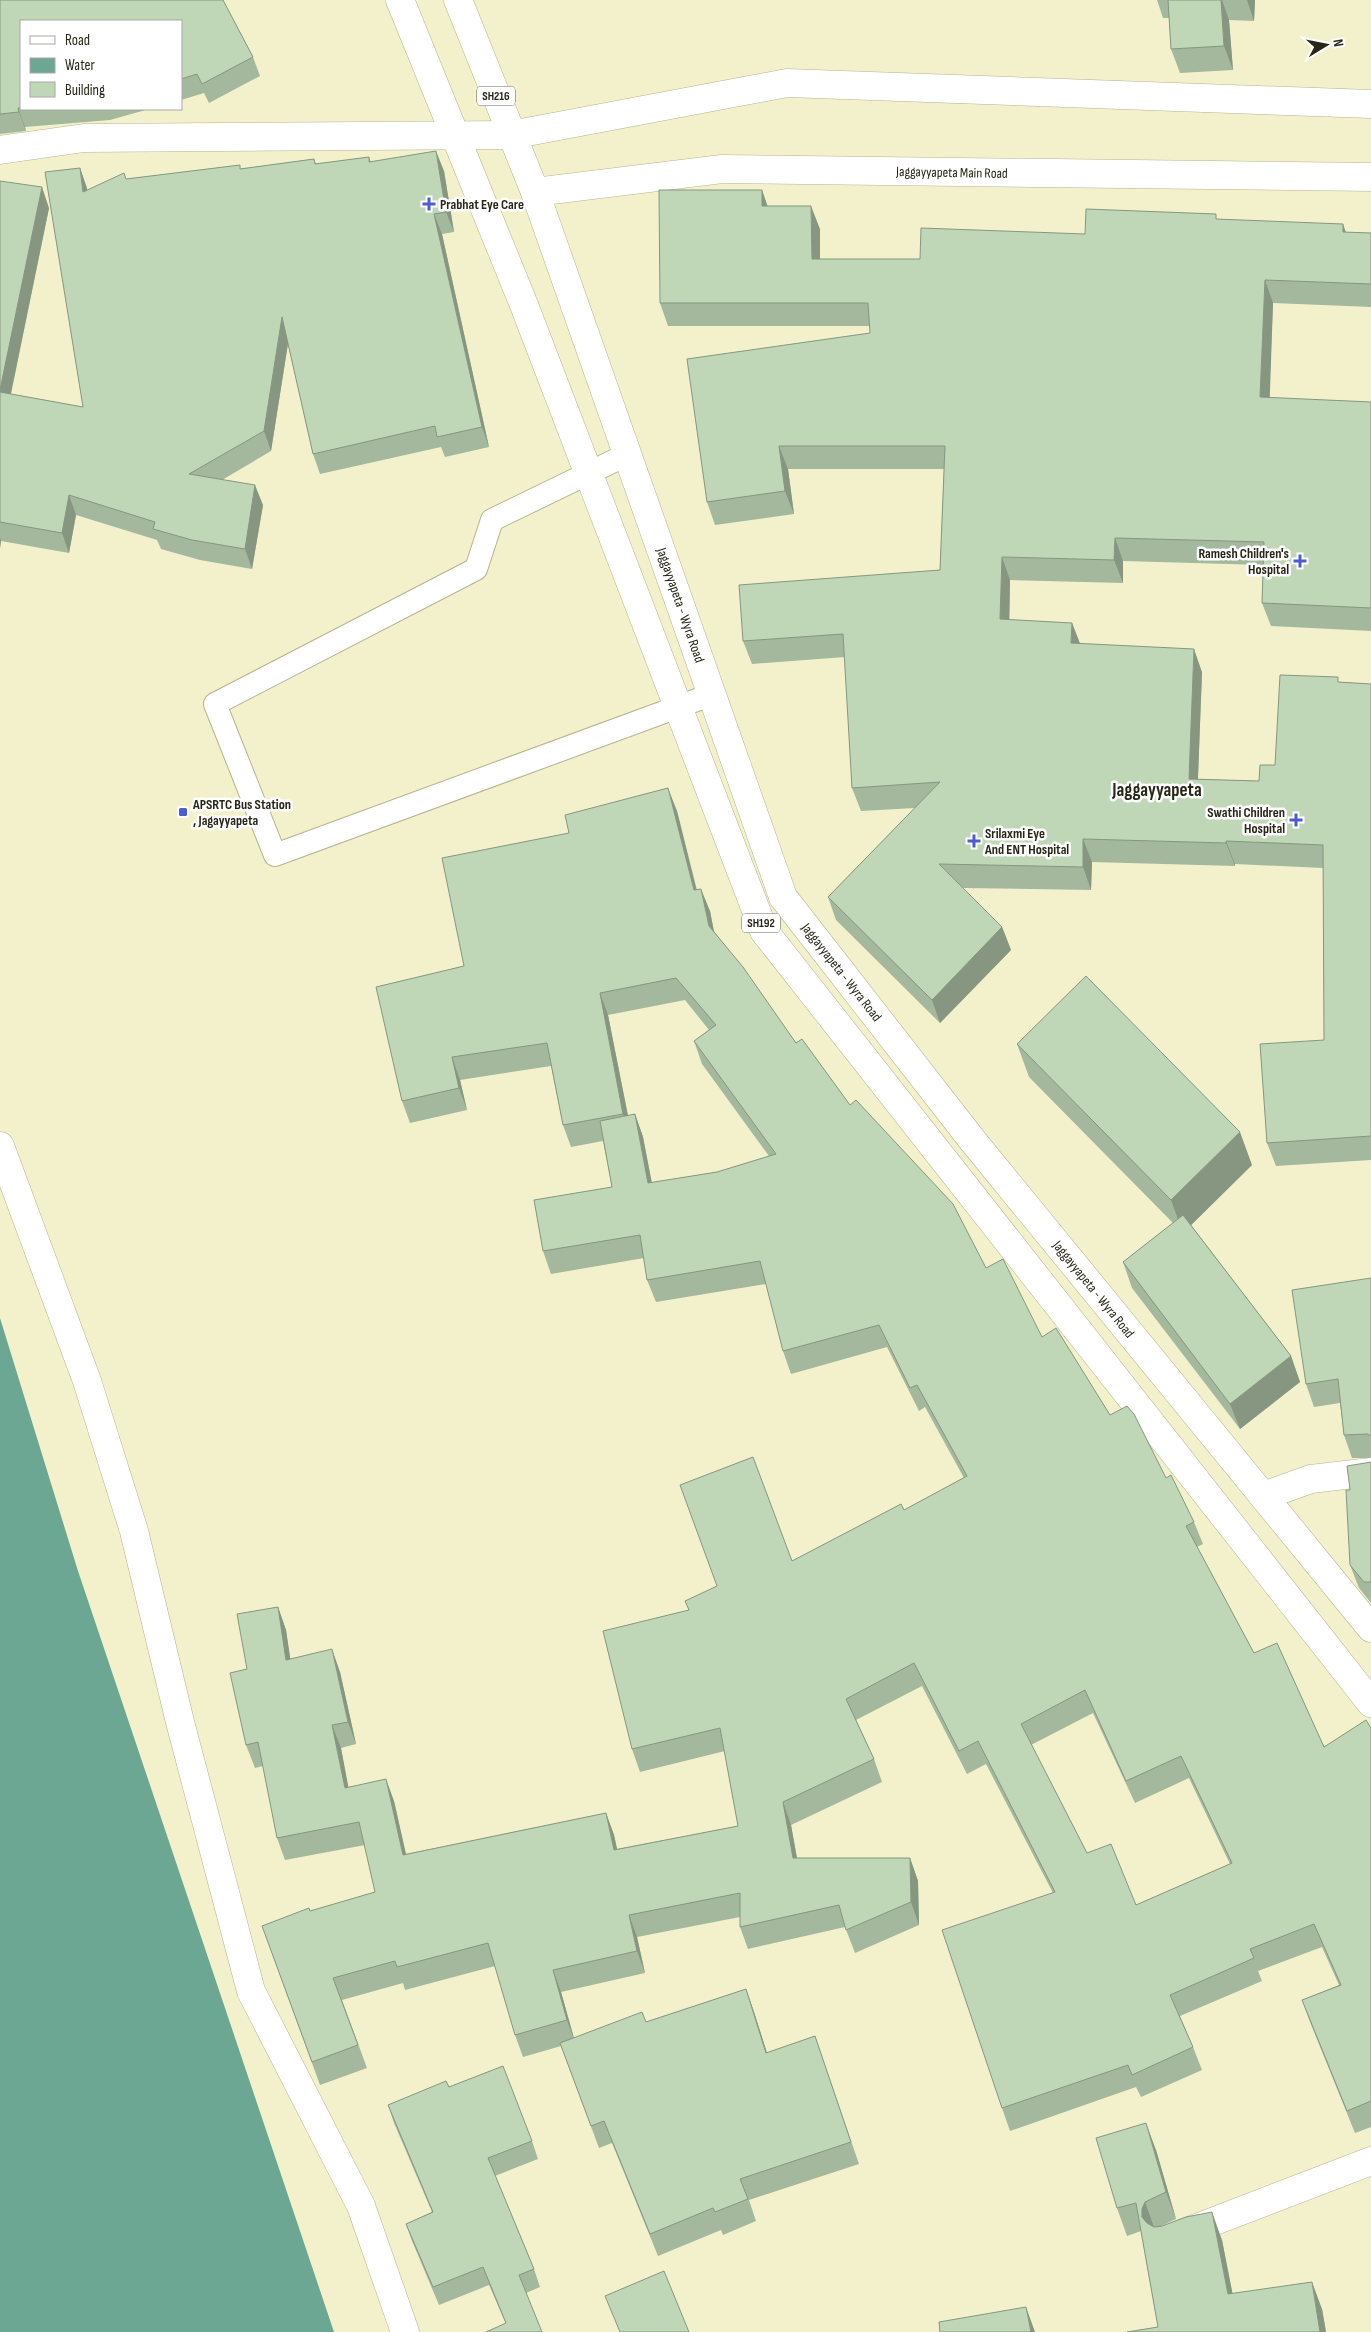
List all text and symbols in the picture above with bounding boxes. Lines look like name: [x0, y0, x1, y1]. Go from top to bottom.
legend: [20, 20, 182, 110]
north arrow: [1301, 20, 1351, 70]
text: Road: [65, 31, 90, 50]
text: N: [1329, 38, 1347, 48]
text: Water: [65, 56, 96, 75]
text: Building: [65, 81, 105, 100]
road number: SH216: [477, 86, 515, 105]
street label: Jaggayyapeta Main Road: [895, 163, 1008, 182]
place label: Prabhat Eye Care: [440, 196, 524, 213]
marker: Prabhat Eye Care: [422, 197, 436, 211]
street label: Jaggayyapeta - Wyra Road: [653, 545, 708, 665]
place label: Ramesh Children's Hospital: [1198, 545, 1289, 578]
marker: Ramesh Children's Hospital: [1293, 554, 1307, 568]
district label: Jaggayyapeta: [1111, 779, 1202, 802]
place label: APSRTC Bus Station , Jagayyapeta: [192, 796, 291, 829]
place label: Swathi Children Hospital: [1207, 804, 1285, 837]
marker: APSRTC Bus Station , Jagayyapeta: [177, 806, 189, 818]
marker: Swathi Children Hospital: [1289, 813, 1303, 827]
place label: Srilaxmi Eye And ENT Hospital: [984, 825, 1069, 858]
marker: Srilaxmi Eye And ENT Hospital: [967, 834, 981, 848]
road number: SH192: [742, 914, 780, 932]
street label: Jaggayyapeta - Wyra Road: [797, 919, 885, 1025]
street label: Jaggayyapeta - Wyra Road: [1049, 1236, 1138, 1342]

